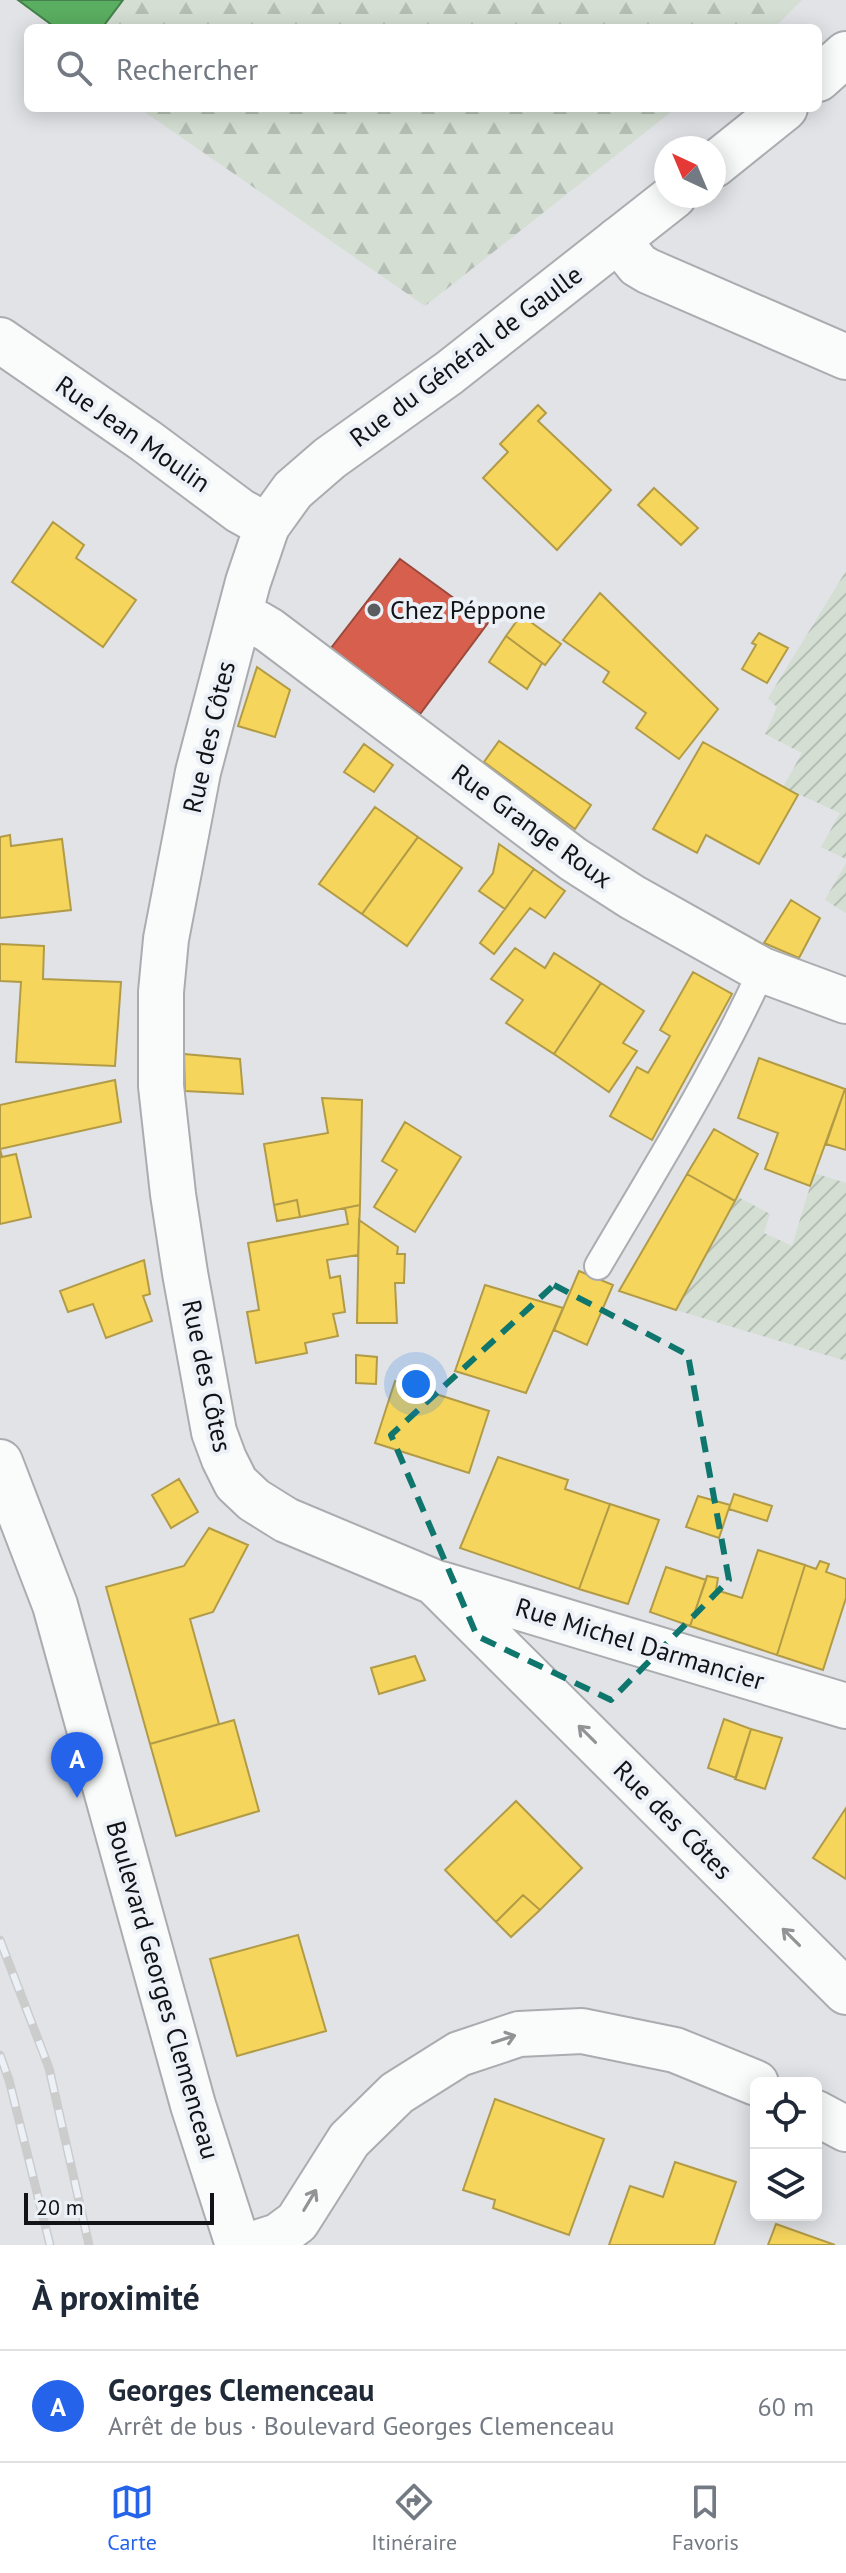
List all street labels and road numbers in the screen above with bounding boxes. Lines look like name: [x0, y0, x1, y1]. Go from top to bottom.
street label: Rue du Général de Gaulle: [343, 257, 588, 454]
street label: Rue Jean Moulin: [49, 368, 217, 499]
street label: Rue des Côtes: [175, 658, 242, 816]
street label: Rue Grange Roux: [445, 756, 619, 895]
street label: Rue des Côtes: [175, 1297, 240, 1455]
street label: Rue Michel Darmancier: [512, 1590, 769, 1697]
street label: Rue des Côtes: [607, 1753, 740, 1886]
street label: Boulevard Georges Clemenceau: [99, 1817, 228, 2163]

